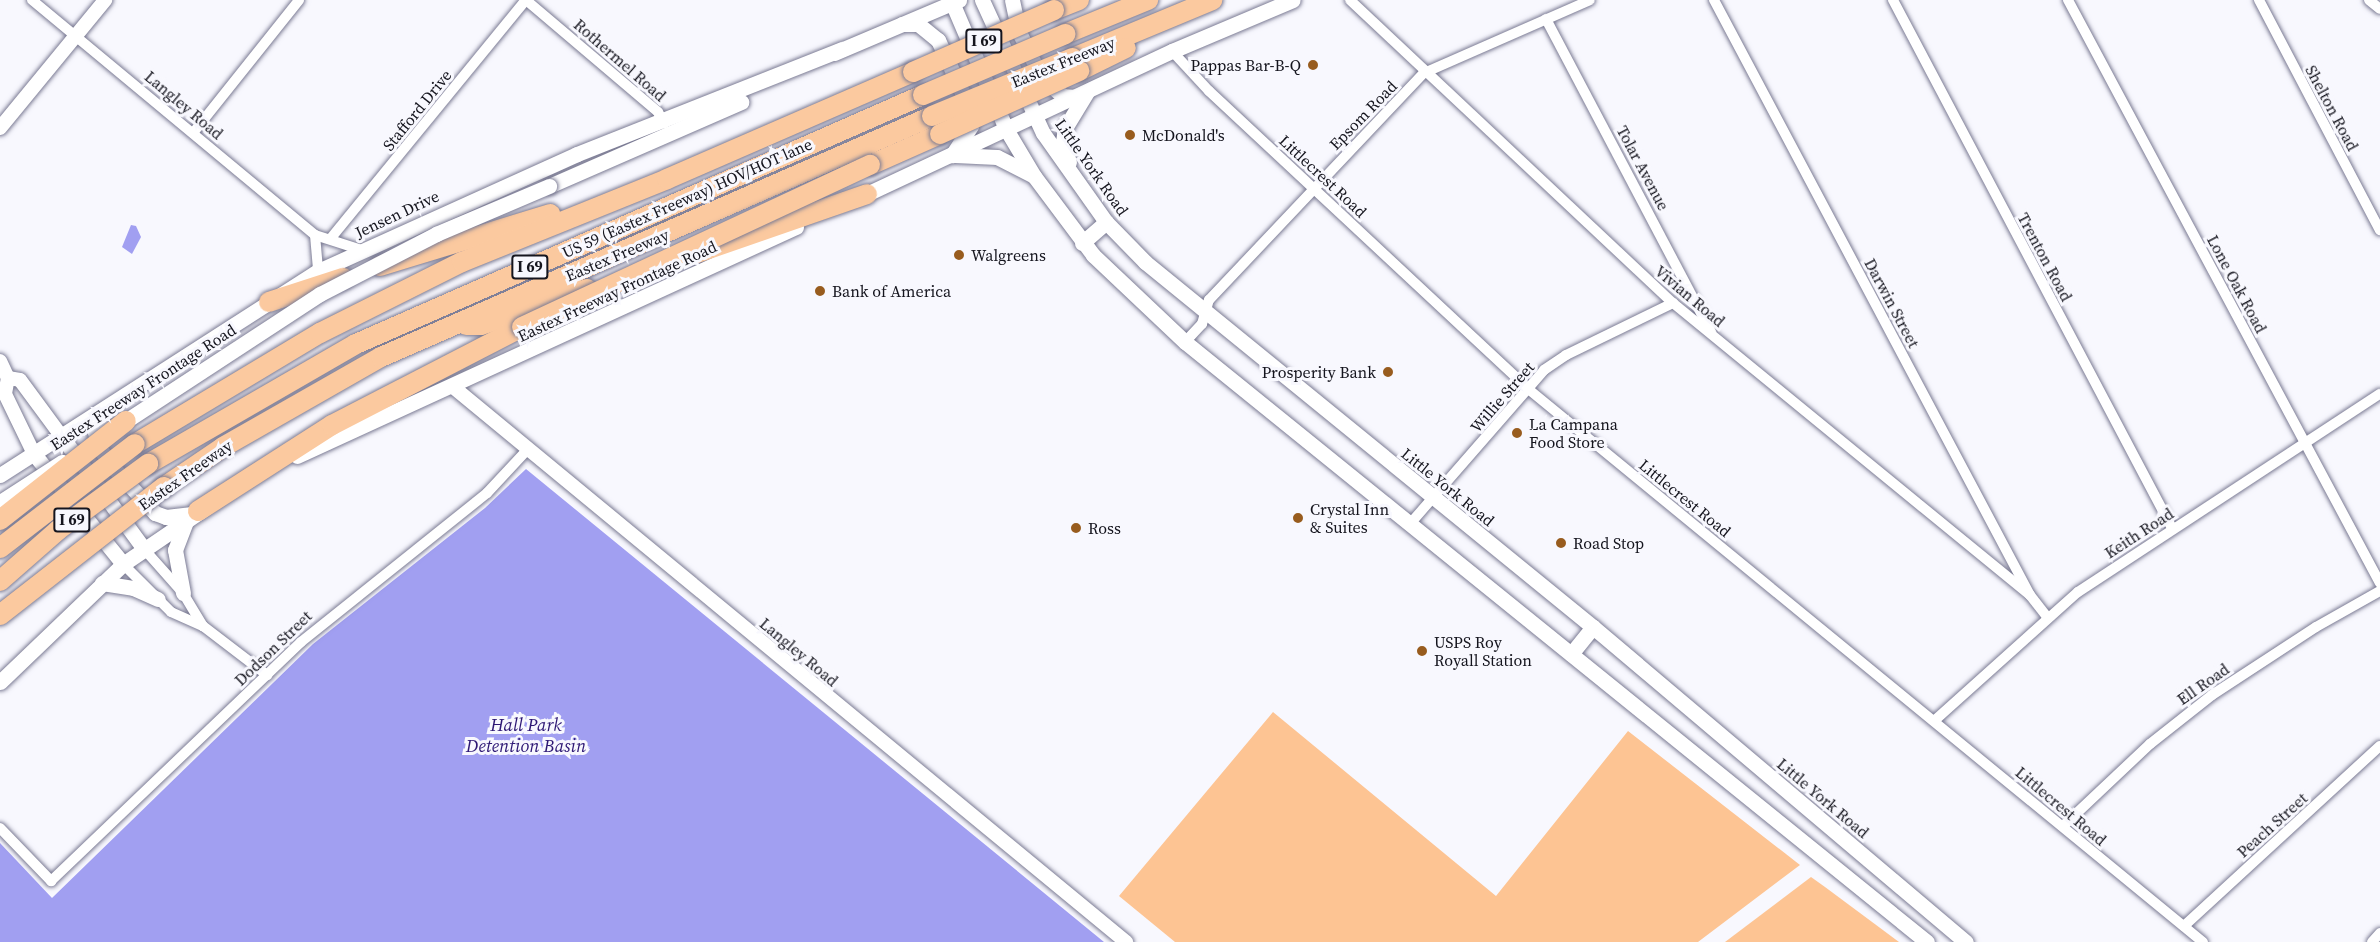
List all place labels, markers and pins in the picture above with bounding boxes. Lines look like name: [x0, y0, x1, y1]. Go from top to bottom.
place label: Pappas Bar-B-Q: [1191, 55, 1301, 75]
marker: Pappas Bar-B-Q: [1306, 58, 1320, 72]
place label: McDonald's: [1142, 125, 1225, 145]
marker: McDonald's: [1123, 128, 1137, 142]
place label: Walgreens: [971, 245, 1046, 265]
marker: Walgreens: [952, 248, 966, 262]
place label: Bank of America: [832, 281, 951, 301]
marker: Bank of America: [813, 284, 827, 298]
place label: Prosperity Bank: [1262, 362, 1376, 382]
marker: Prosperity Bank: [1381, 365, 1395, 379]
place label: La Campana Food Store: [1529, 414, 1618, 452]
marker: La Campana Food Store: [1510, 426, 1524, 440]
place label: Crystal Inn & Suites: [1310, 499, 1389, 537]
marker: Crystal Inn & Suites: [1291, 511, 1305, 525]
place label: Ross: [1088, 518, 1121, 538]
marker: Ross: [1069, 521, 1083, 535]
place label: Road Stop: [1573, 533, 1644, 553]
marker: Road Stop: [1554, 536, 1568, 550]
place label: USPS Roy Royall Station: [1434, 632, 1532, 670]
marker: USPS Roy Royall Station: [1415, 644, 1429, 658]

